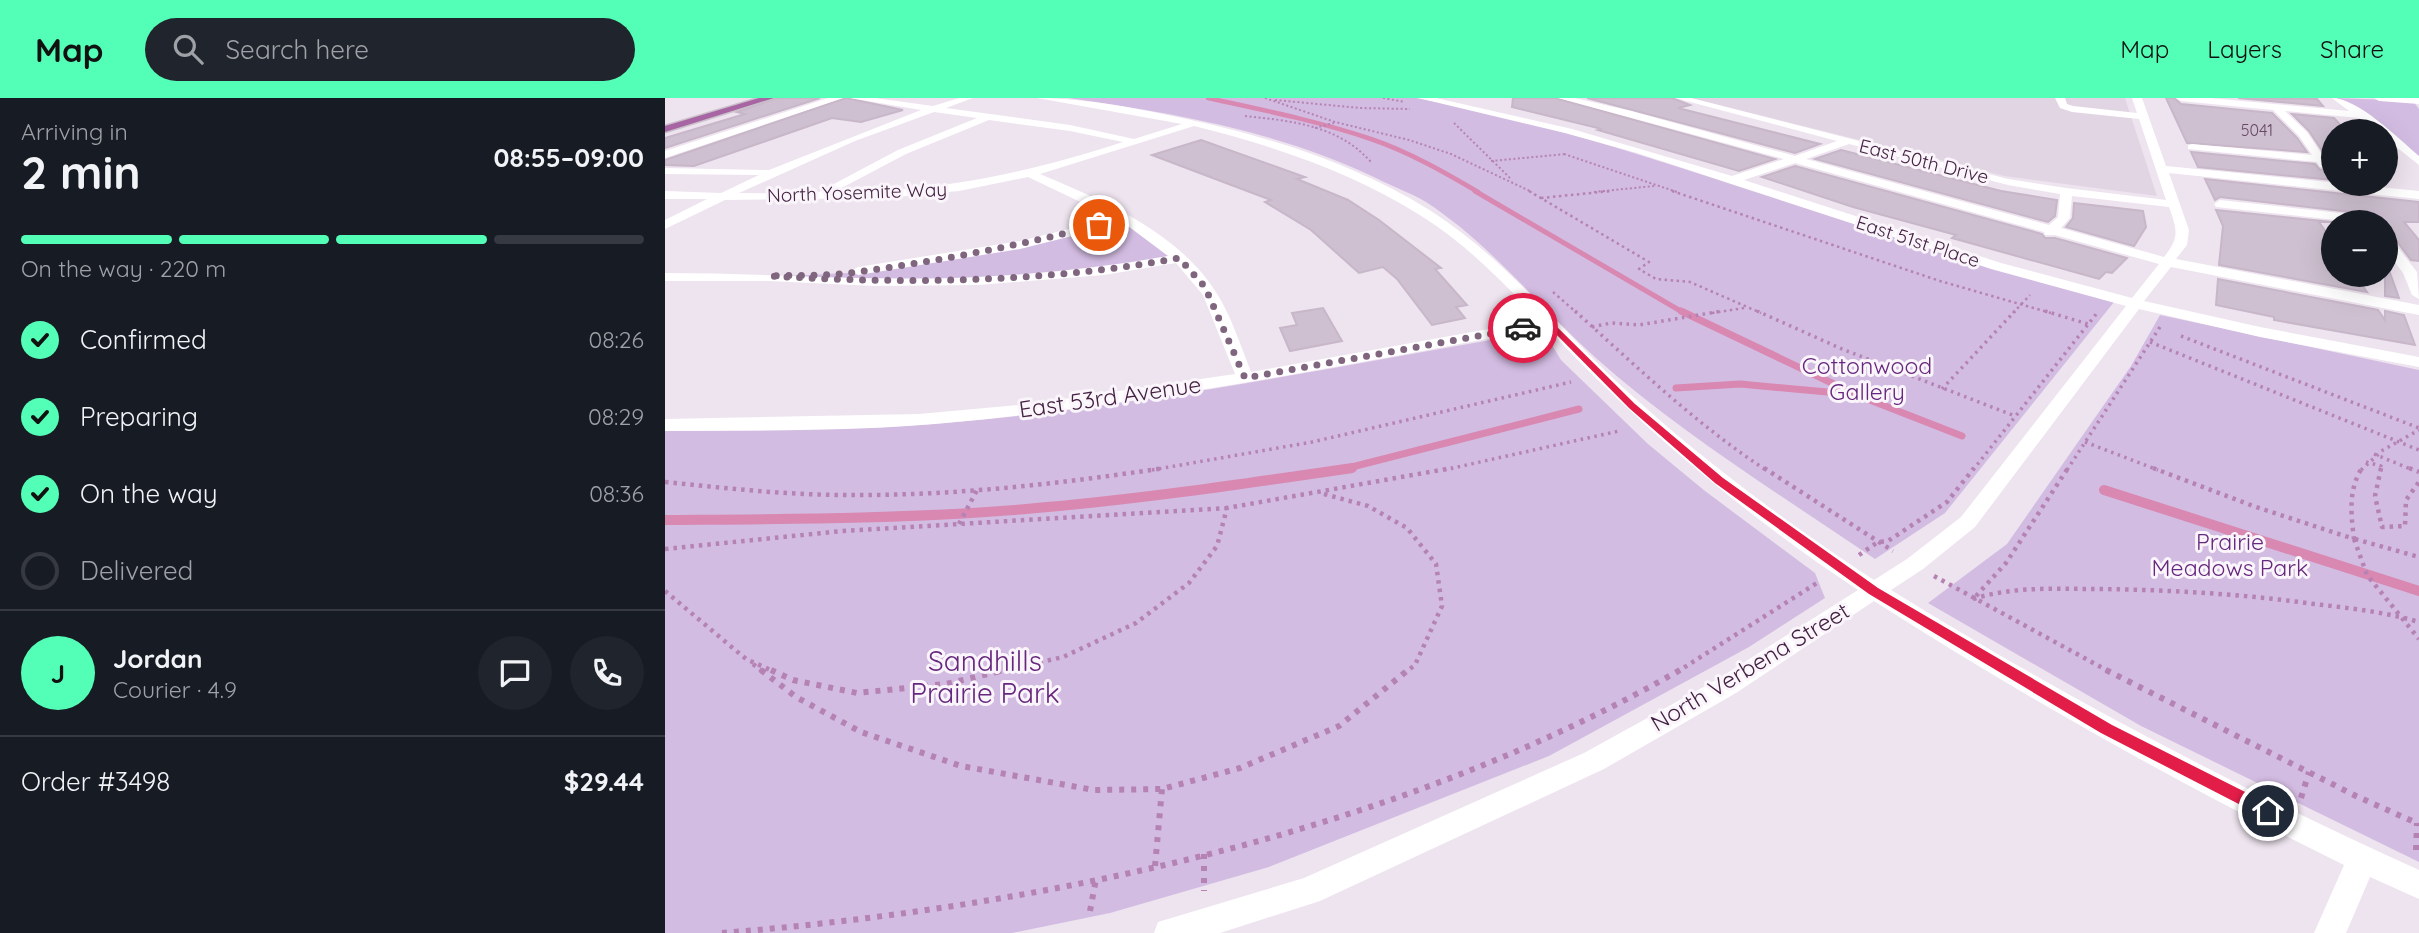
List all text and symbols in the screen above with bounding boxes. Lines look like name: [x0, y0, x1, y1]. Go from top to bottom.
search box: [145, 18, 635, 81]
text: Map: [35, 29, 103, 70]
icon: search: [169, 30, 207, 68]
text: Search here: [225, 33, 369, 66]
text: Map: [2120, 34, 2169, 64]
text: Layers: [2207, 34, 2282, 64]
text: Share: [2320, 34, 2384, 64]
text: Arriving in: [21, 117, 128, 146]
map controls: [2321, 119, 2398, 287]
button: +: [2321, 119, 2398, 196]
house number: 5041: [2241, 120, 2273, 140]
street label: East 50th Drive: [1857, 133, 1991, 189]
text: 08:55–09:00: [494, 141, 644, 174]
text: 2 min: [21, 143, 141, 201]
street label: North Yosemite Way: [767, 177, 947, 207]
pin: [1069, 195, 1129, 255]
icon: bag: [1080, 206, 1118, 244]
street label: East 51st Place: [1853, 210, 1983, 272]
button: −: [2321, 210, 2398, 287]
text: On the way · 220 m: [21, 254, 226, 283]
courier: [1488, 293, 1558, 363]
icon: car: [1504, 309, 1542, 347]
icon: check: [21, 321, 59, 359]
text: Confirmed: [80, 323, 207, 356]
text: 08:26: [588, 325, 644, 354]
park label: Cottonwood Gallery: [1802, 351, 1932, 406]
street label: East 53rd Avenue: [1017, 369, 1203, 424]
icon: check: [21, 398, 59, 436]
text: Preparing: [80, 400, 198, 433]
text: 08:29: [588, 402, 644, 431]
icon: check: [21, 475, 59, 513]
text: On the way: [80, 477, 218, 510]
text: 08:36: [589, 479, 644, 508]
park label: Prairie Meadows Park: [2152, 527, 2308, 582]
text: Delivered: [80, 554, 193, 587]
street label: North Verbena Street: [1645, 596, 1854, 737]
button: chat: [478, 636, 552, 710]
button: phone: [570, 636, 644, 710]
text: Jordan: [113, 642, 202, 675]
park label: Sandhills Prairie Park: [910, 643, 1060, 710]
text: J: [51, 657, 65, 690]
text: Courier · 4.9: [113, 675, 237, 704]
text: Order #3498: [21, 765, 170, 798]
text: $29.44: [564, 765, 644, 798]
pin: [2238, 781, 2298, 841]
icon: home: [2249, 792, 2287, 830]

